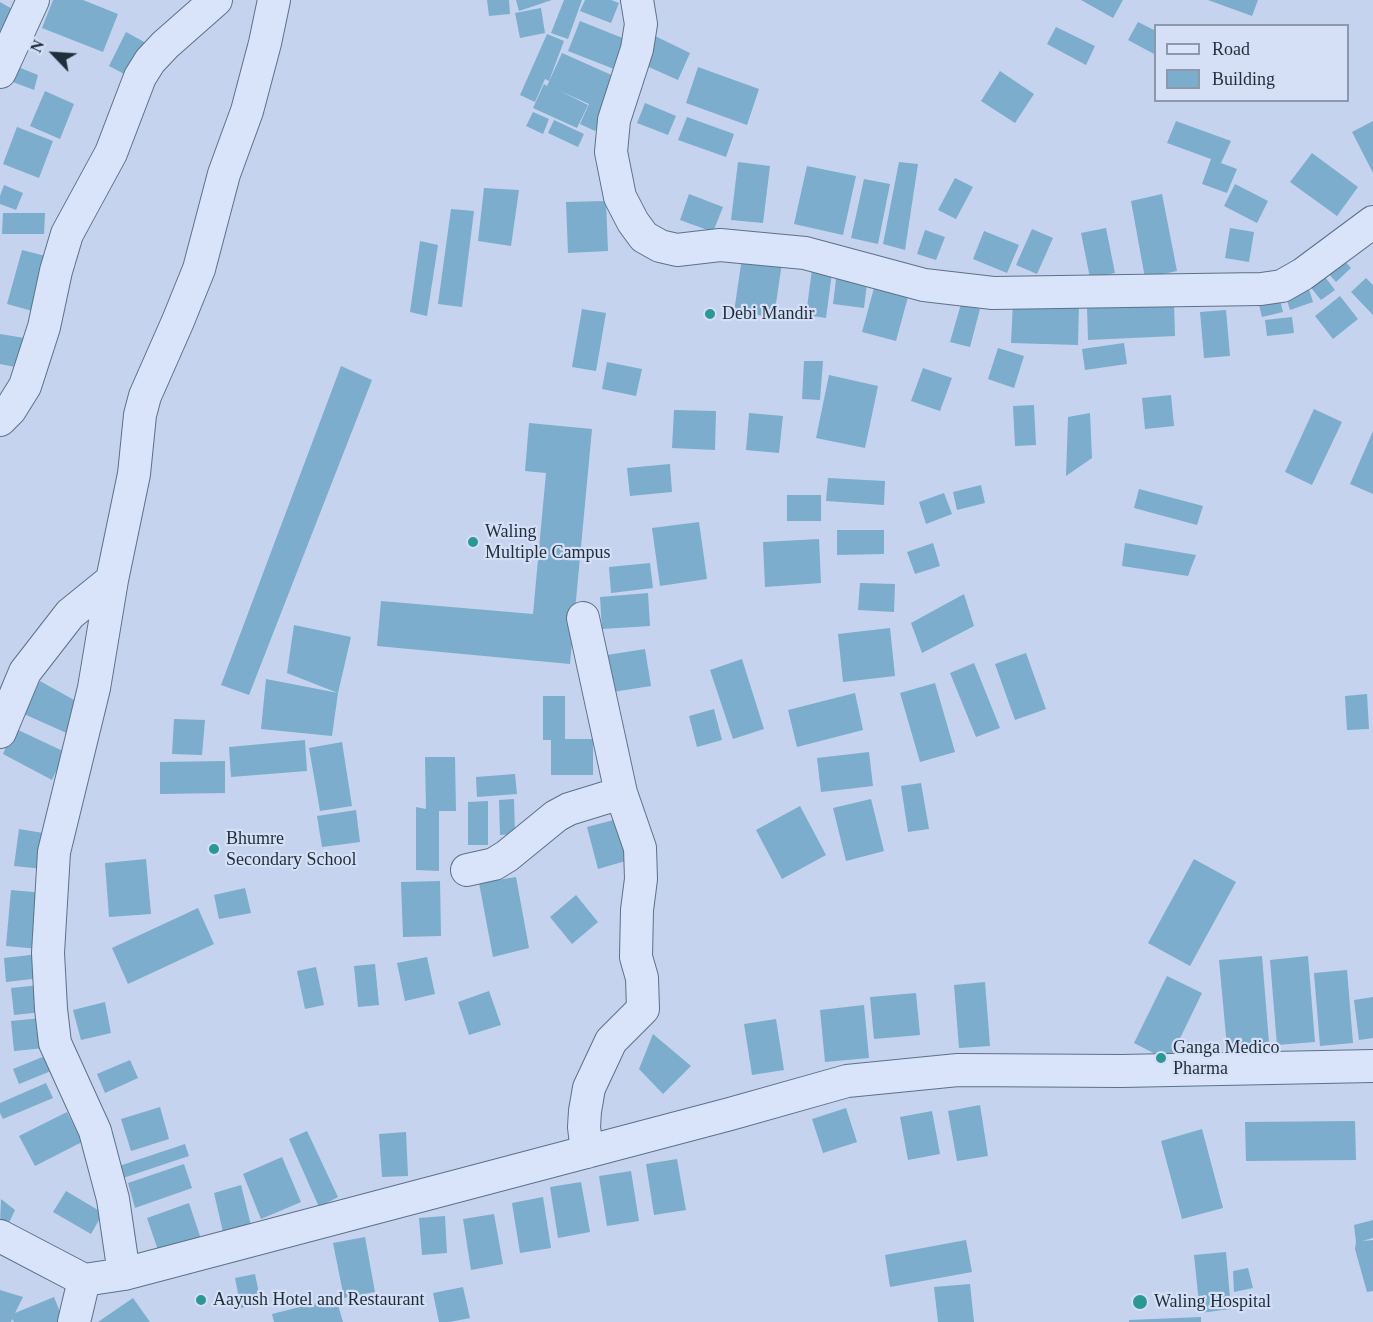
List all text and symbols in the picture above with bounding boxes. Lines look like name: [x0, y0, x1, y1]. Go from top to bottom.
north arrow: [24, 24, 84, 84]
legend: [1154, 24, 1349, 102]
text: N: [27, 37, 47, 55]
text: Road: [1212, 39, 1250, 59]
text: Building: [1212, 69, 1275, 89]
place label: Debi Mandir: [722, 303, 814, 325]
marker: Debi Mandir: [703, 307, 717, 321]
place label: Waling Multiple Campus: [485, 521, 610, 564]
marker: Waling Multiple Campus: [466, 535, 480, 549]
place label: Bhumre Secondary School: [226, 828, 356, 870]
marker: Bhumre Secondary School: [207, 842, 221, 856]
place label: Ganga Medico Pharma: [1173, 1037, 1279, 1080]
marker: Ganga Medico Pharma: [1154, 1051, 1168, 1065]
place label: Aayush Hotel and Restaurant: [213, 1289, 424, 1311]
place label: Waling Hospital: [1154, 1291, 1271, 1313]
marker: Aayush Hotel and Restaurant: [194, 1293, 208, 1307]
marker: Waling Hospital: [1131, 1293, 1149, 1311]

